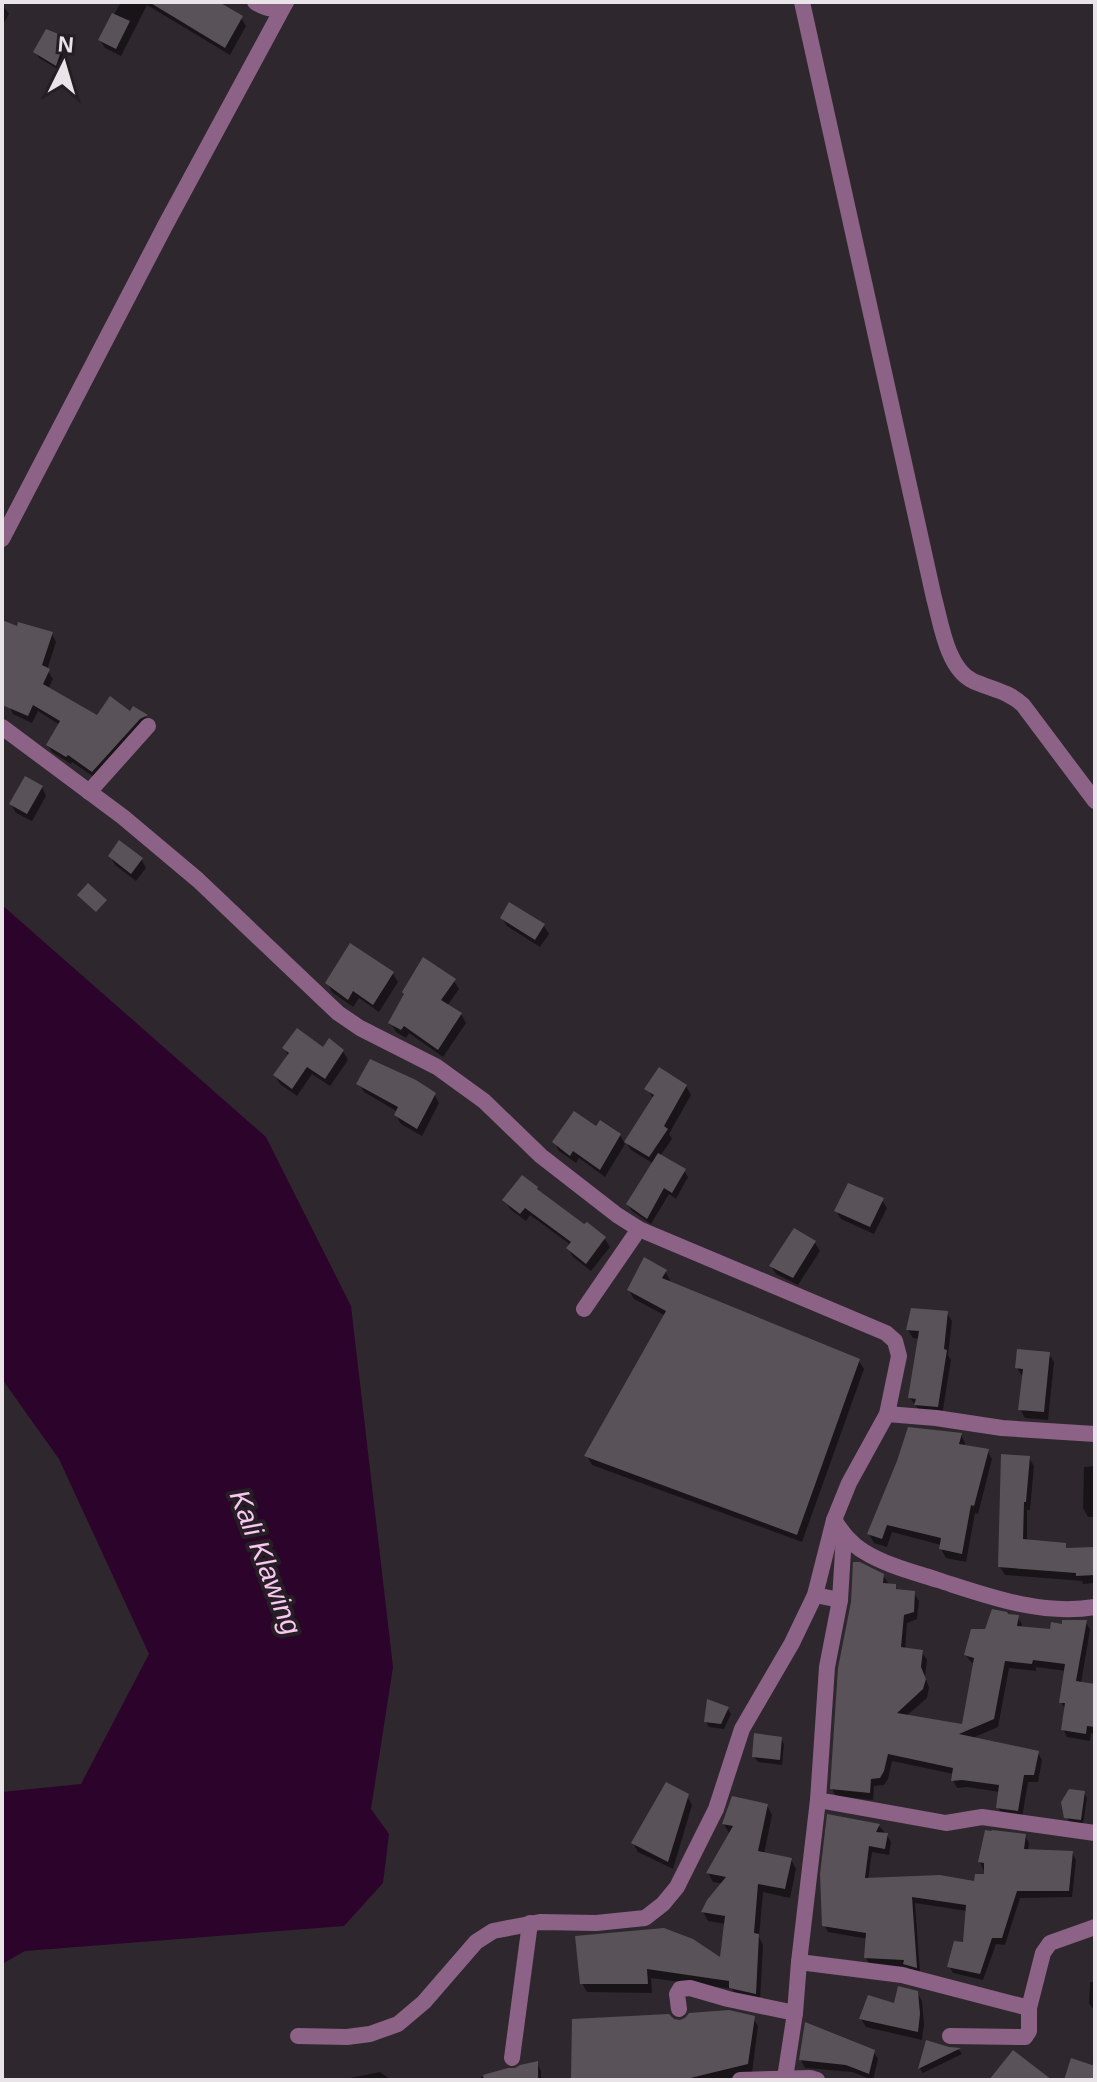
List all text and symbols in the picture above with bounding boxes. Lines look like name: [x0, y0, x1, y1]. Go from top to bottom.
north arrow: [24, 24, 104, 104]
text: N: [57, 31, 75, 58]
water label: Kali Klawing: [224, 1485, 307, 1639]

